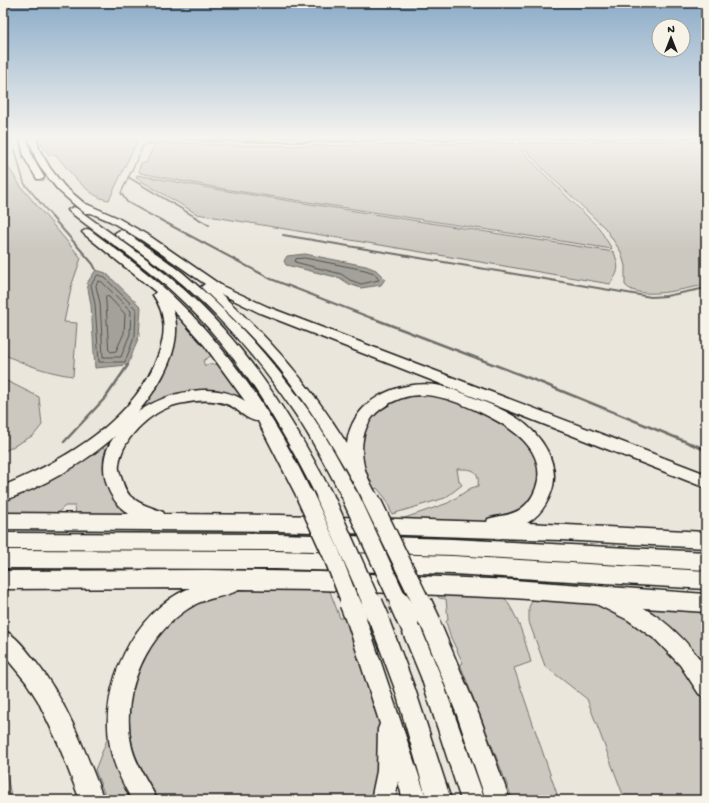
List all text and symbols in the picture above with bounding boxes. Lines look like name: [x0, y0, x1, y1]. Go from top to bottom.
north arrow: [651, 18, 691, 58]
text: N: [667, 24, 675, 36]

